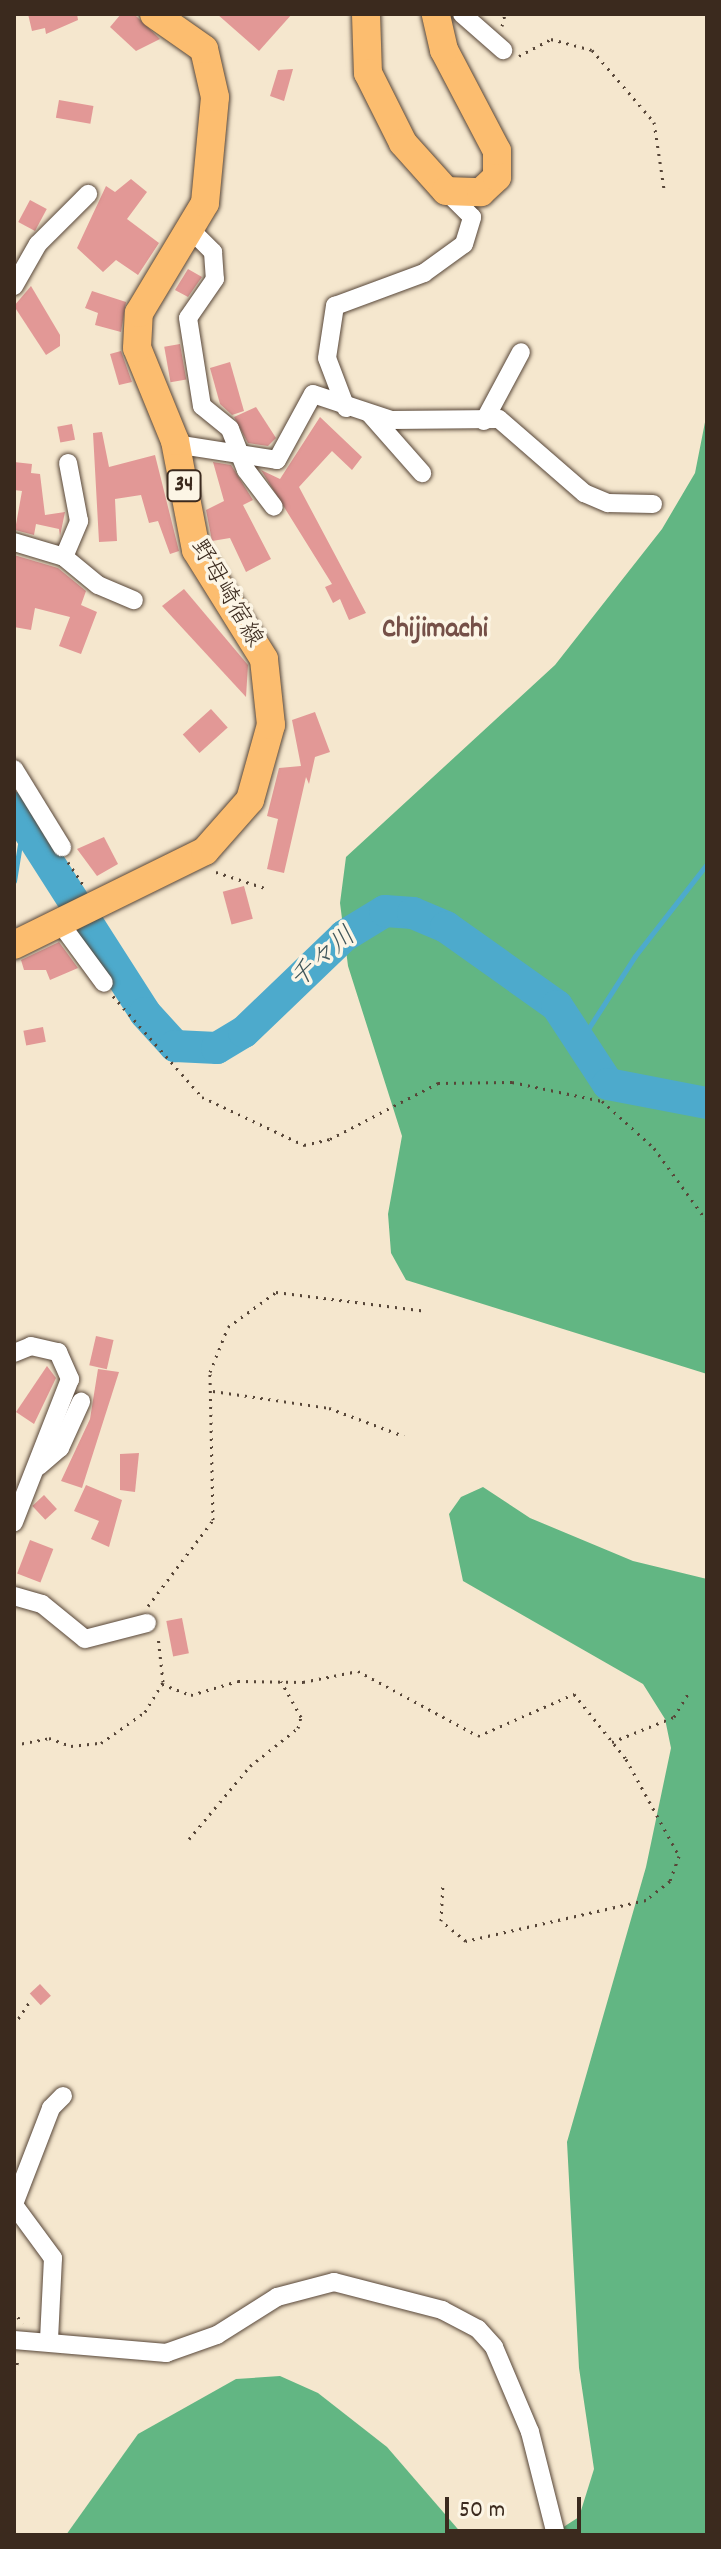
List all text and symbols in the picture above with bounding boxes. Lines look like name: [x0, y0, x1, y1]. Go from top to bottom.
road number: 34: [166, 468, 202, 504]
street label: 野母崎宿線: [183, 535, 267, 653]
district label: Chijimachi: [382, 614, 488, 648]
water label: 千々川: [284, 922, 364, 996]
scale bar: [449, 2481, 585, 2531]
text: 50 m: [459, 2494, 505, 2528]

